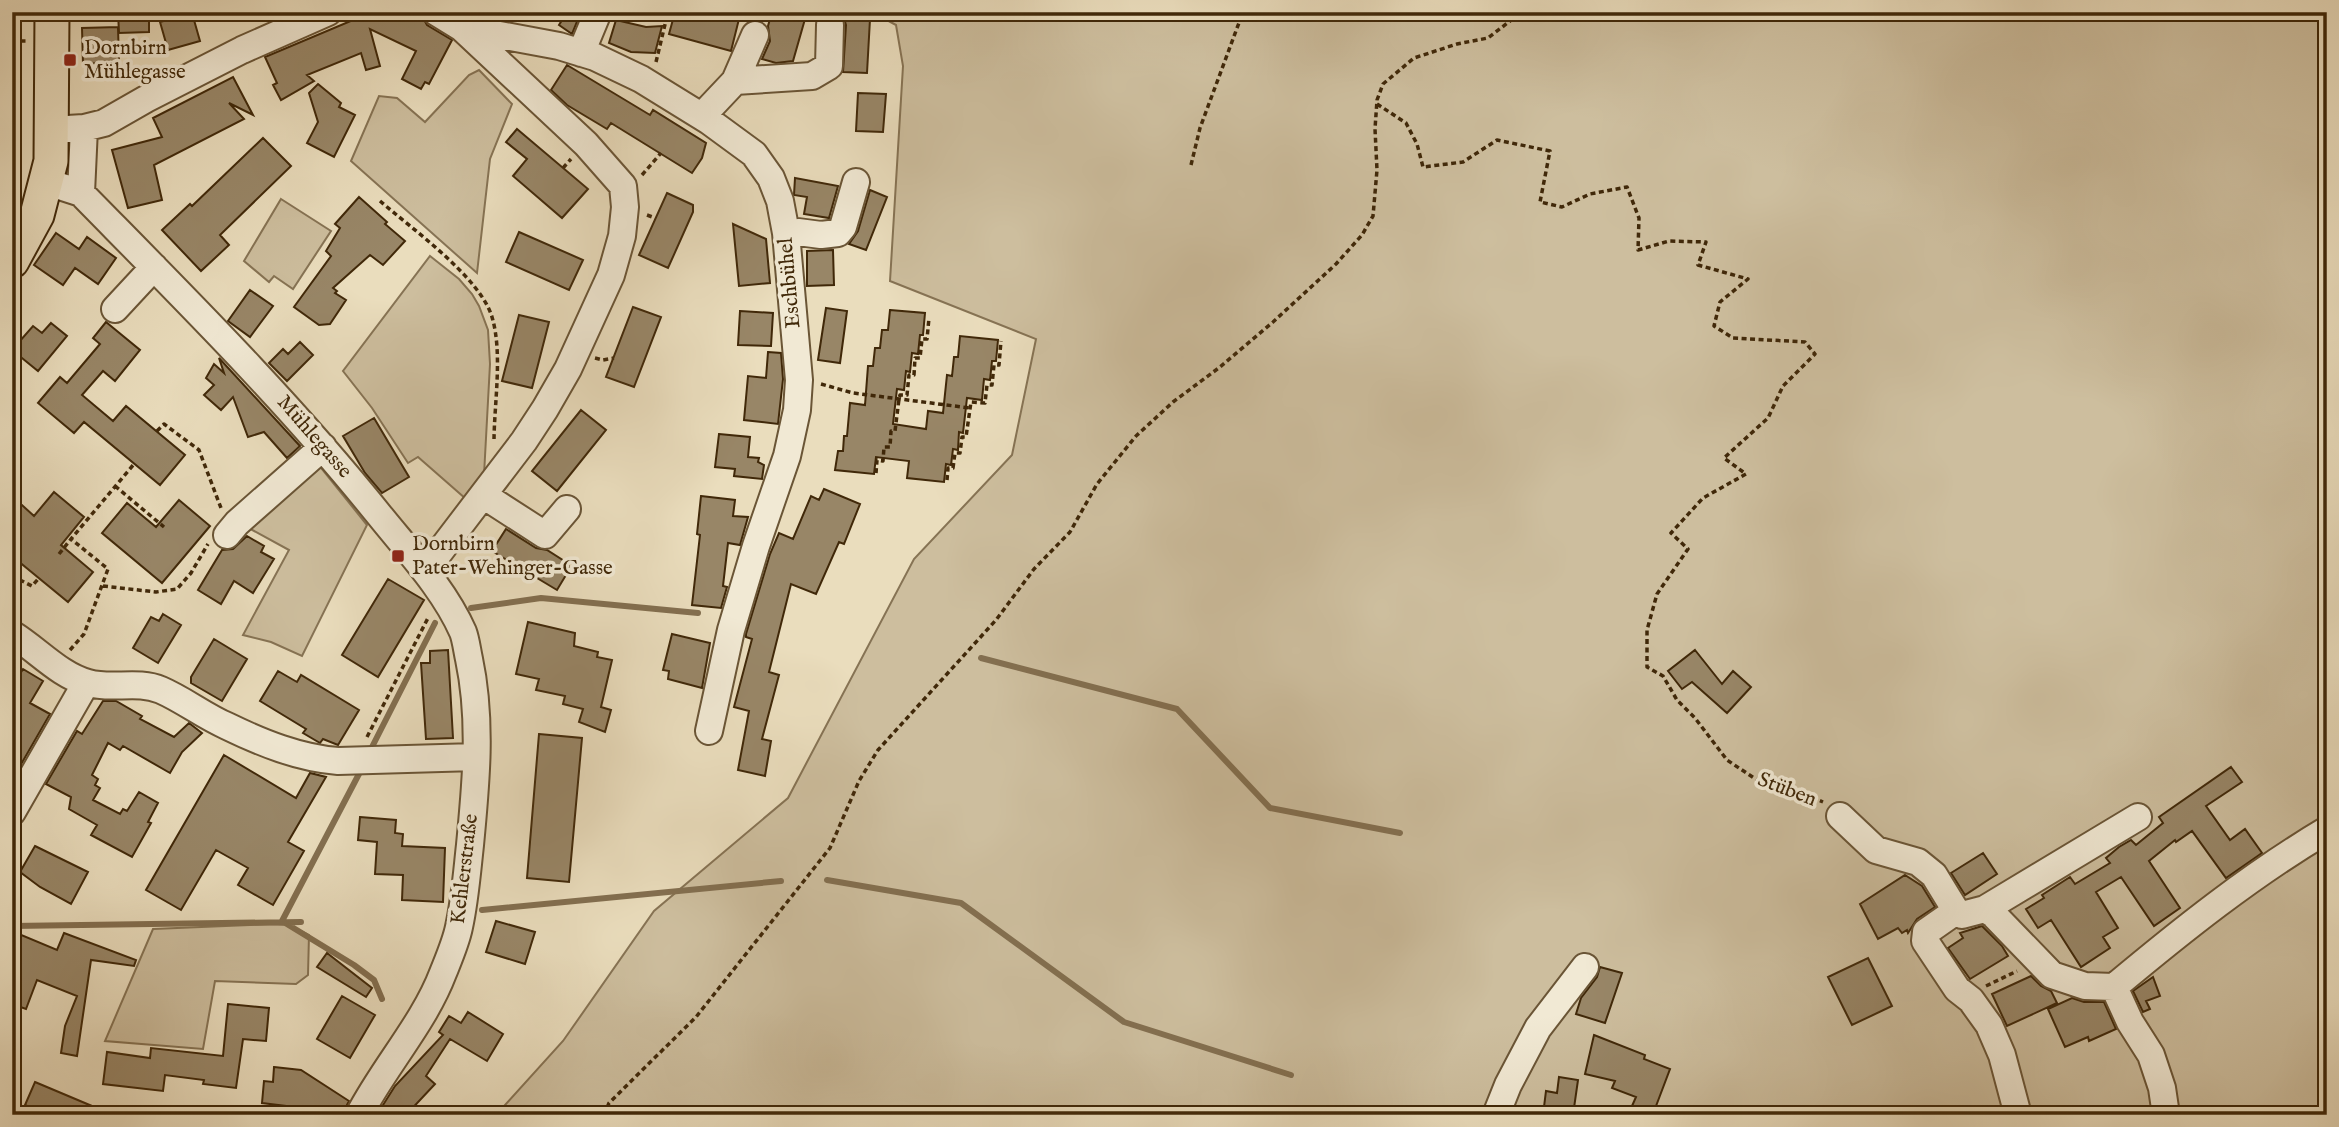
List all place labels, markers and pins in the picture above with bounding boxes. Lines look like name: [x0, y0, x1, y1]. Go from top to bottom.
place label: Dornbirn Mühlegasse: [84, 35, 186, 86]
marker: Dornbirn Mühlegasse: [62, 52, 78, 68]
place label: Dornbirn Pater-Wehinger-Gasse: [412, 531, 613, 582]
marker: Dornbirn Pater-Wehinger-Gasse: [390, 548, 406, 564]

